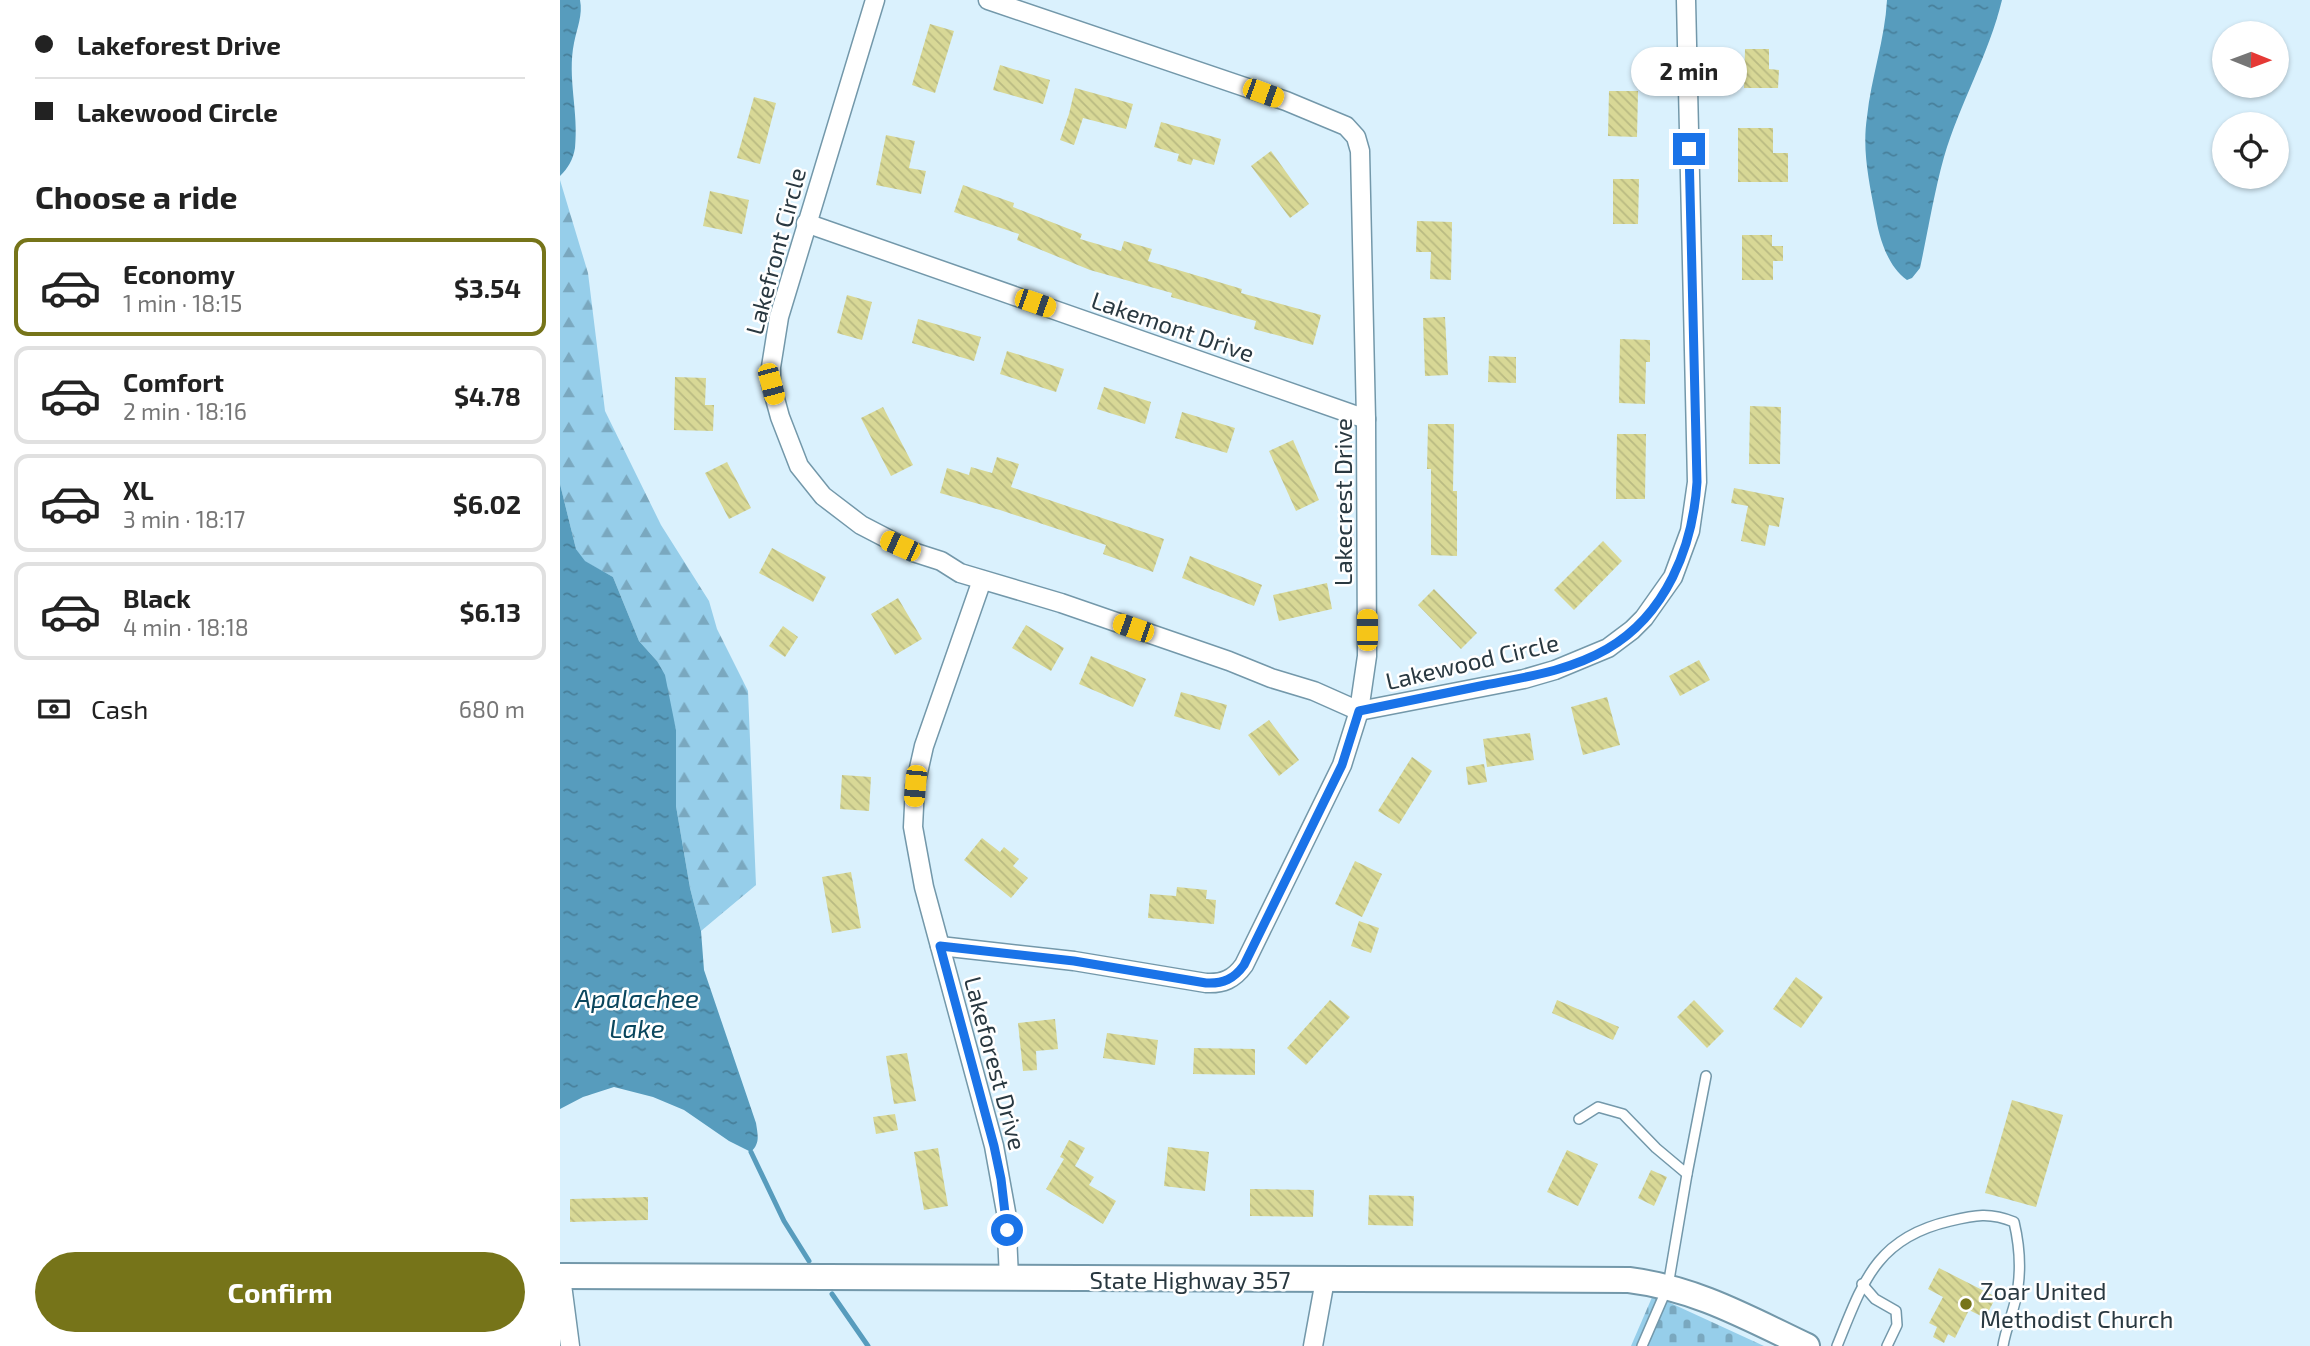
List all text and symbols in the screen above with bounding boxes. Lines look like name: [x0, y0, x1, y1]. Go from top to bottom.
north arrow: [2212, 21, 2289, 98]
map controls: [2212, 21, 2289, 189]
text: Lakeforest Drive: [77, 29, 281, 60]
callout: 2 min: [1631, 47, 1747, 96]
text: 2 min: [1660, 57, 1718, 85]
car: [1240, 76, 1287, 110]
text: Lakewood Circle: [77, 96, 278, 127]
button: locate: [2212, 112, 2289, 189]
route end: [1673, 133, 1705, 165]
street label: Lakefront Circle: [739, 164, 811, 338]
text: Choose a ride: [35, 177, 238, 215]
icon: car: [39, 256, 102, 319]
text: Economy: [123, 258, 235, 289]
text: $3.54: [454, 272, 521, 303]
street label: Lakemont Drive: [1088, 285, 1258, 367]
car: [1012, 286, 1059, 320]
text: 1 min · 18:15: [123, 289, 242, 317]
car: [756, 361, 787, 407]
icon: car: [39, 364, 102, 427]
text: Comfort: [123, 366, 224, 397]
text: $4.78: [454, 380, 521, 411]
text: 2 min · 18:16: [123, 397, 247, 425]
street label: Lakecrest Drive: [1328, 418, 1357, 586]
icon: car: [39, 472, 102, 535]
text: XL: [123, 474, 154, 505]
text: $6.02: [453, 488, 521, 519]
text: 3 min · 18:17: [123, 505, 245, 533]
car: [877, 528, 924, 564]
icon: car: [39, 580, 102, 643]
text: Black: [123, 582, 191, 613]
text: $6.13: [459, 596, 521, 627]
car: [1357, 609, 1378, 651]
car: [1110, 611, 1157, 645]
text: 4 min · 18:18: [123, 613, 249, 641]
street label: Lakewood Circle: [1382, 627, 1562, 695]
icon: cash: [35, 690, 73, 728]
text: Cash: [91, 693, 148, 724]
text: 680 m: [459, 695, 525, 723]
car: [903, 764, 928, 808]
street label: Lakeforest Drive: [959, 973, 1033, 1153]
water label: Apalachee Lake: [574, 982, 699, 1043]
route start: [991, 1214, 1023, 1246]
button: Confirm: [35, 1252, 525, 1332]
street label: State Highway 357: [1089, 1265, 1291, 1294]
place label: Zoar United Methodist Church: [1980, 1276, 2173, 1333]
marker: Zoar United Methodist Church: [1958, 1296, 1974, 1312]

